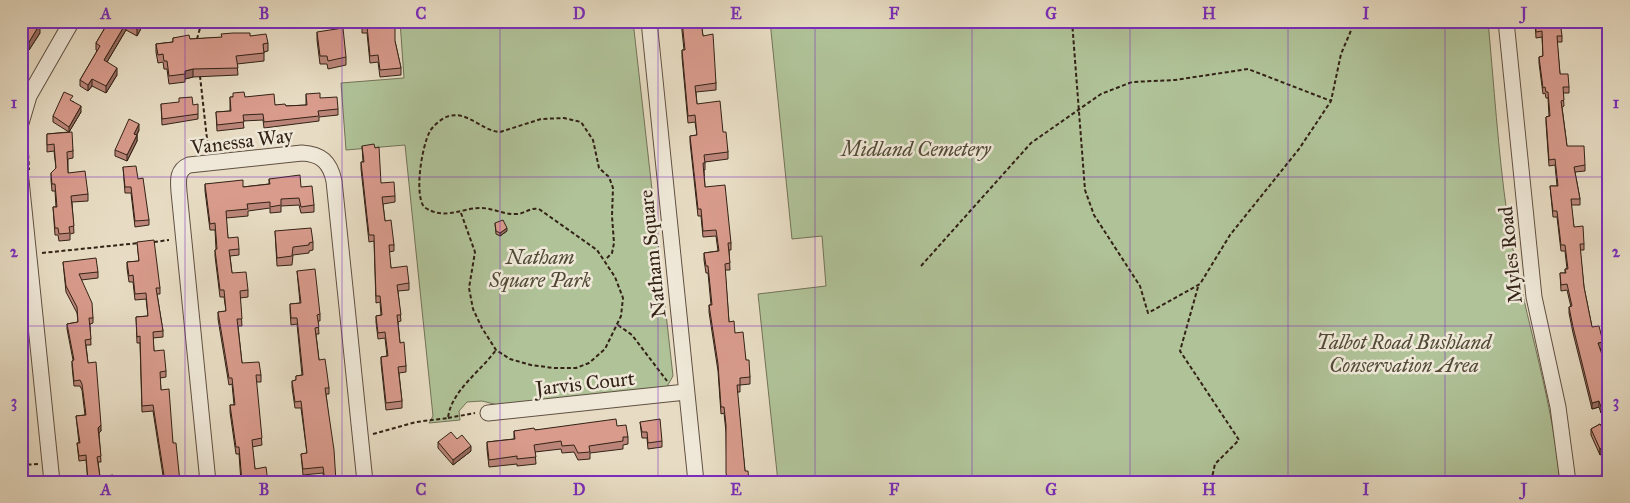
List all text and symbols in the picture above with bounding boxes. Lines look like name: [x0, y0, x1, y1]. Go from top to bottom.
text: A: [100, 4, 112, 23]
text: B: [259, 4, 269, 23]
text: C: [416, 4, 427, 23]
text: D: [573, 4, 586, 23]
text: E: [730, 4, 742, 23]
text: F: [889, 4, 900, 23]
text: G: [1045, 4, 1057, 23]
text: H: [1202, 4, 1216, 23]
text: I: [1363, 4, 1370, 23]
text: J: [1519, 4, 1528, 24]
text: 1: [11, 93, 18, 112]
text: 1: [1613, 93, 1620, 112]
street label: Vanessa Way: [188, 123, 295, 159]
park label: Midland Cemetery: [839, 137, 992, 161]
street label: Natham Square: [633, 189, 672, 319]
street label: Myles Road: [1493, 205, 1527, 305]
text: 2: [10, 242, 19, 261]
text: 2: [1612, 242, 1621, 261]
park label: Natham Square Park: [488, 245, 591, 292]
park label: Talbot Road Bushland Conservation Area: [1317, 330, 1493, 377]
street label: Jarvis Court: [532, 366, 636, 401]
text: 3: [11, 392, 17, 412]
text: 3: [1613, 392, 1619, 412]
text: A: [100, 480, 112, 499]
text: B: [259, 480, 269, 499]
text: C: [416, 480, 427, 499]
text: D: [573, 480, 586, 499]
text: E: [730, 480, 742, 499]
text: F: [889, 480, 900, 499]
text: G: [1045, 480, 1057, 499]
text: H: [1202, 480, 1216, 499]
text: I: [1363, 480, 1370, 499]
text: J: [1519, 480, 1528, 500]

